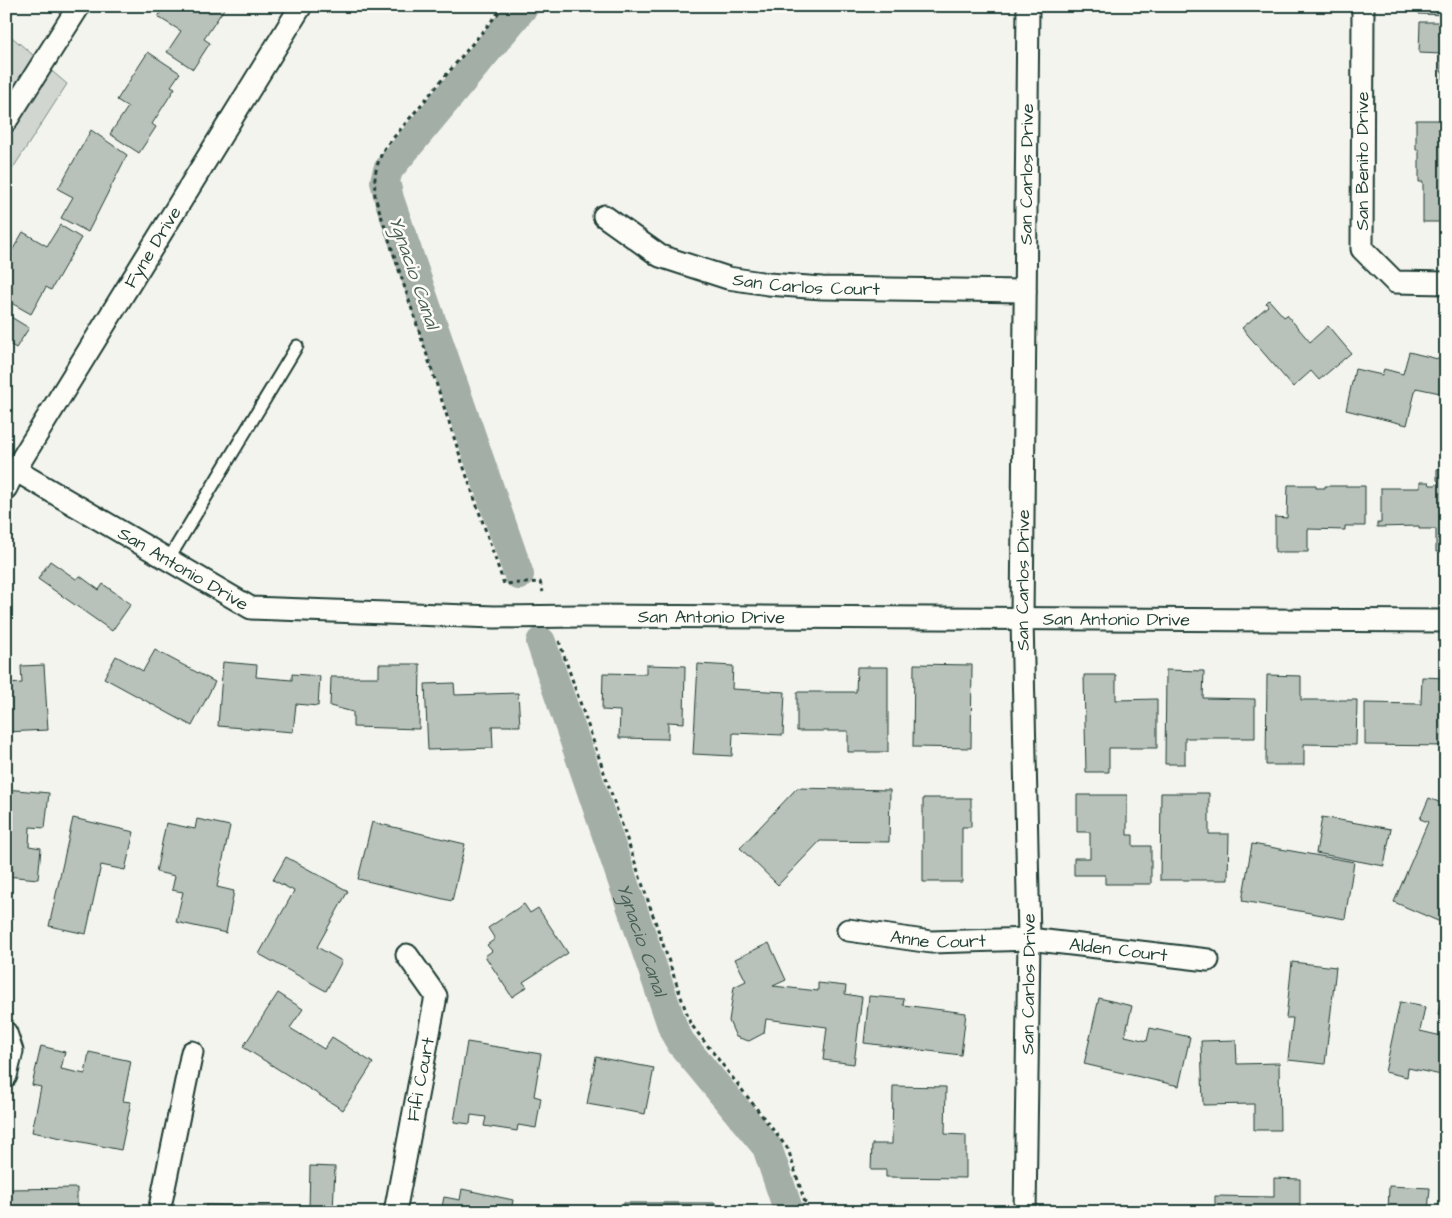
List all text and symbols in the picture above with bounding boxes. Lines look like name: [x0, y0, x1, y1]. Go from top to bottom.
street label: San Benito Drive: [1350, 91, 1375, 231]
street label: San Carlos Drive: [1014, 103, 1040, 245]
street label: Fyne Drive: [118, 202, 188, 293]
water label: Ygnacio Canal: [382, 212, 446, 335]
street label: San Carlos Court: [731, 267, 881, 302]
street label: San Carlos Drive: [1010, 509, 1036, 651]
street label: San Antonio Drive: [113, 521, 253, 617]
street label: San Antonio Drive: [638, 604, 785, 630]
street label: San Antonio Drive: [1043, 607, 1190, 633]
water label: Ygnacio Canal: [609, 880, 674, 1002]
street label: San Carlos Drive: [1015, 913, 1042, 1055]
street label: Anne Court: [889, 924, 987, 955]
street label: Alden Court: [1068, 932, 1170, 968]
street label: Fifi Court: [400, 1035, 441, 1124]

